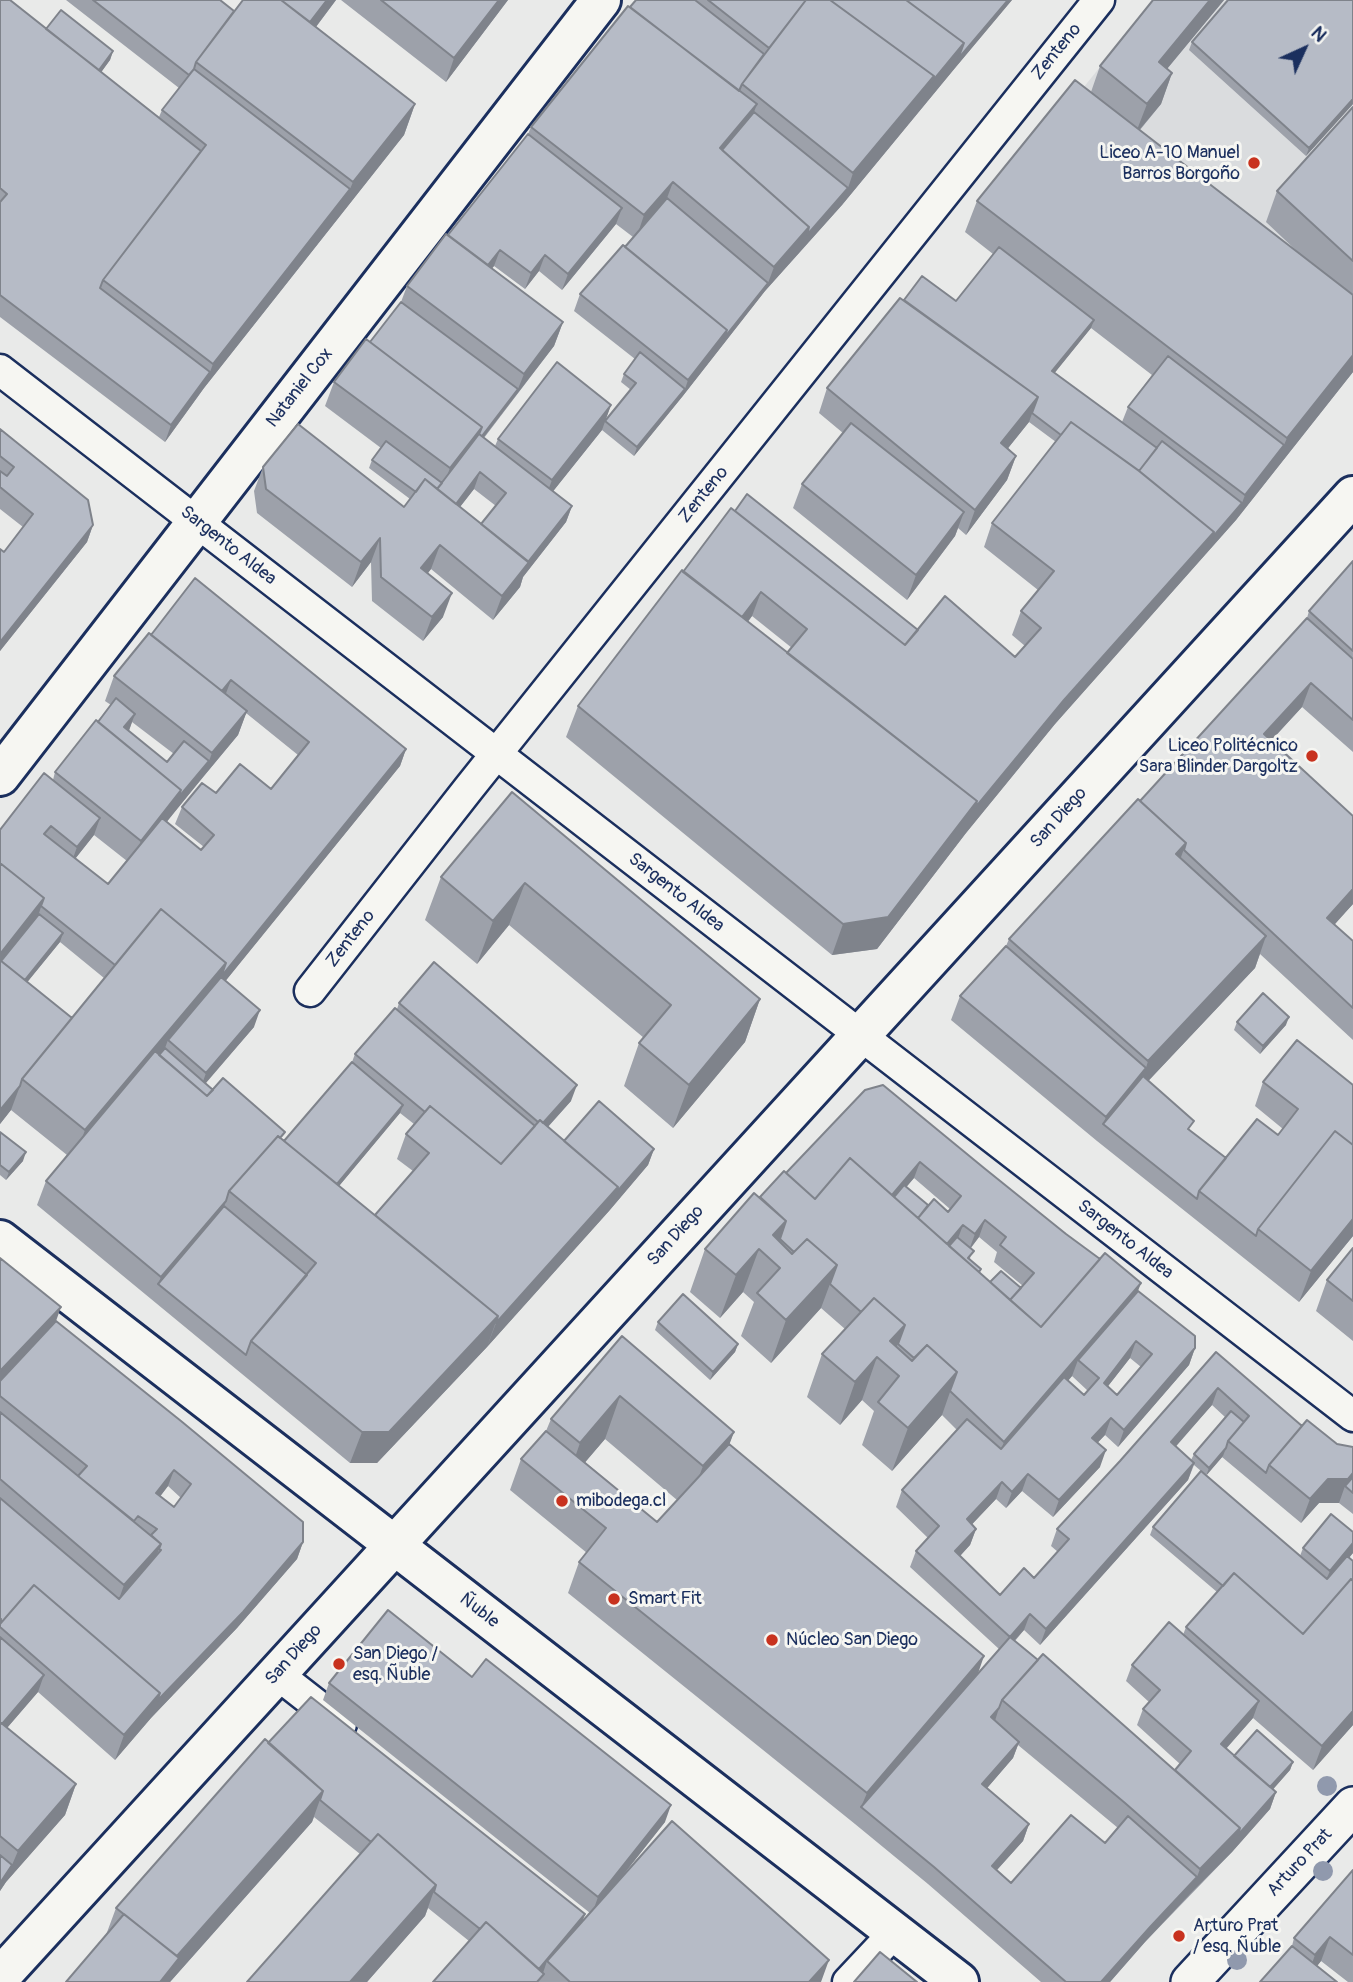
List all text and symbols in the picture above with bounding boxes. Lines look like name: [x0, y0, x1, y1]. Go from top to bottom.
north arrow: [1269, 14, 1339, 84]
street label: Zenteno: [1028, 19, 1086, 85]
text: N: [1306, 21, 1332, 47]
place label: Liceo A-10 Manuel Barros Borgoño: [1099, 142, 1240, 184]
marker: Liceo A-10 Manuel Barros Borgoño: [1246, 155, 1262, 171]
street label: Nataniel Cox: [262, 344, 338, 432]
street label: Zenteno: [675, 462, 733, 528]
street label: Sargento Aldea: [176, 502, 280, 590]
place label: Liceo Politécnico Sara Blinder Dargoltz: [1139, 735, 1298, 778]
marker: Liceo Politécnico Sara Blinder Dargoltz: [1304, 748, 1320, 764]
street label: San Diego: [1026, 783, 1092, 853]
street label: Sargento Aldea: [624, 849, 728, 937]
street label: Zenteno: [322, 906, 380, 972]
street label: Sargento Aldea: [1073, 1196, 1177, 1284]
street label: San Diego: [643, 1201, 709, 1271]
place label: mibodega.cl: [576, 1490, 666, 1512]
marker: mibodega.cl: [554, 1493, 570, 1509]
place label: Smart Fit: [628, 1588, 702, 1610]
street label: Ñuble: [455, 1589, 503, 1633]
marker: Smart Fit: [606, 1591, 622, 1607]
street label: San Diego: [261, 1620, 327, 1690]
place label: Núcleo San Diego: [786, 1629, 918, 1651]
marker: Núcleo San Diego: [764, 1632, 780, 1648]
place label: San Diego / esq. Ñuble: [353, 1643, 438, 1686]
marker: San Diego / esq. Ñuble: [331, 1656, 347, 1672]
street label: Arturo Prat: [1263, 1825, 1337, 1901]
place label: Arturo Prat / esq. Ñuble: [1193, 1915, 1281, 1958]
marker: Arturo Prat / esq. Ñuble: [1171, 1928, 1187, 1944]

